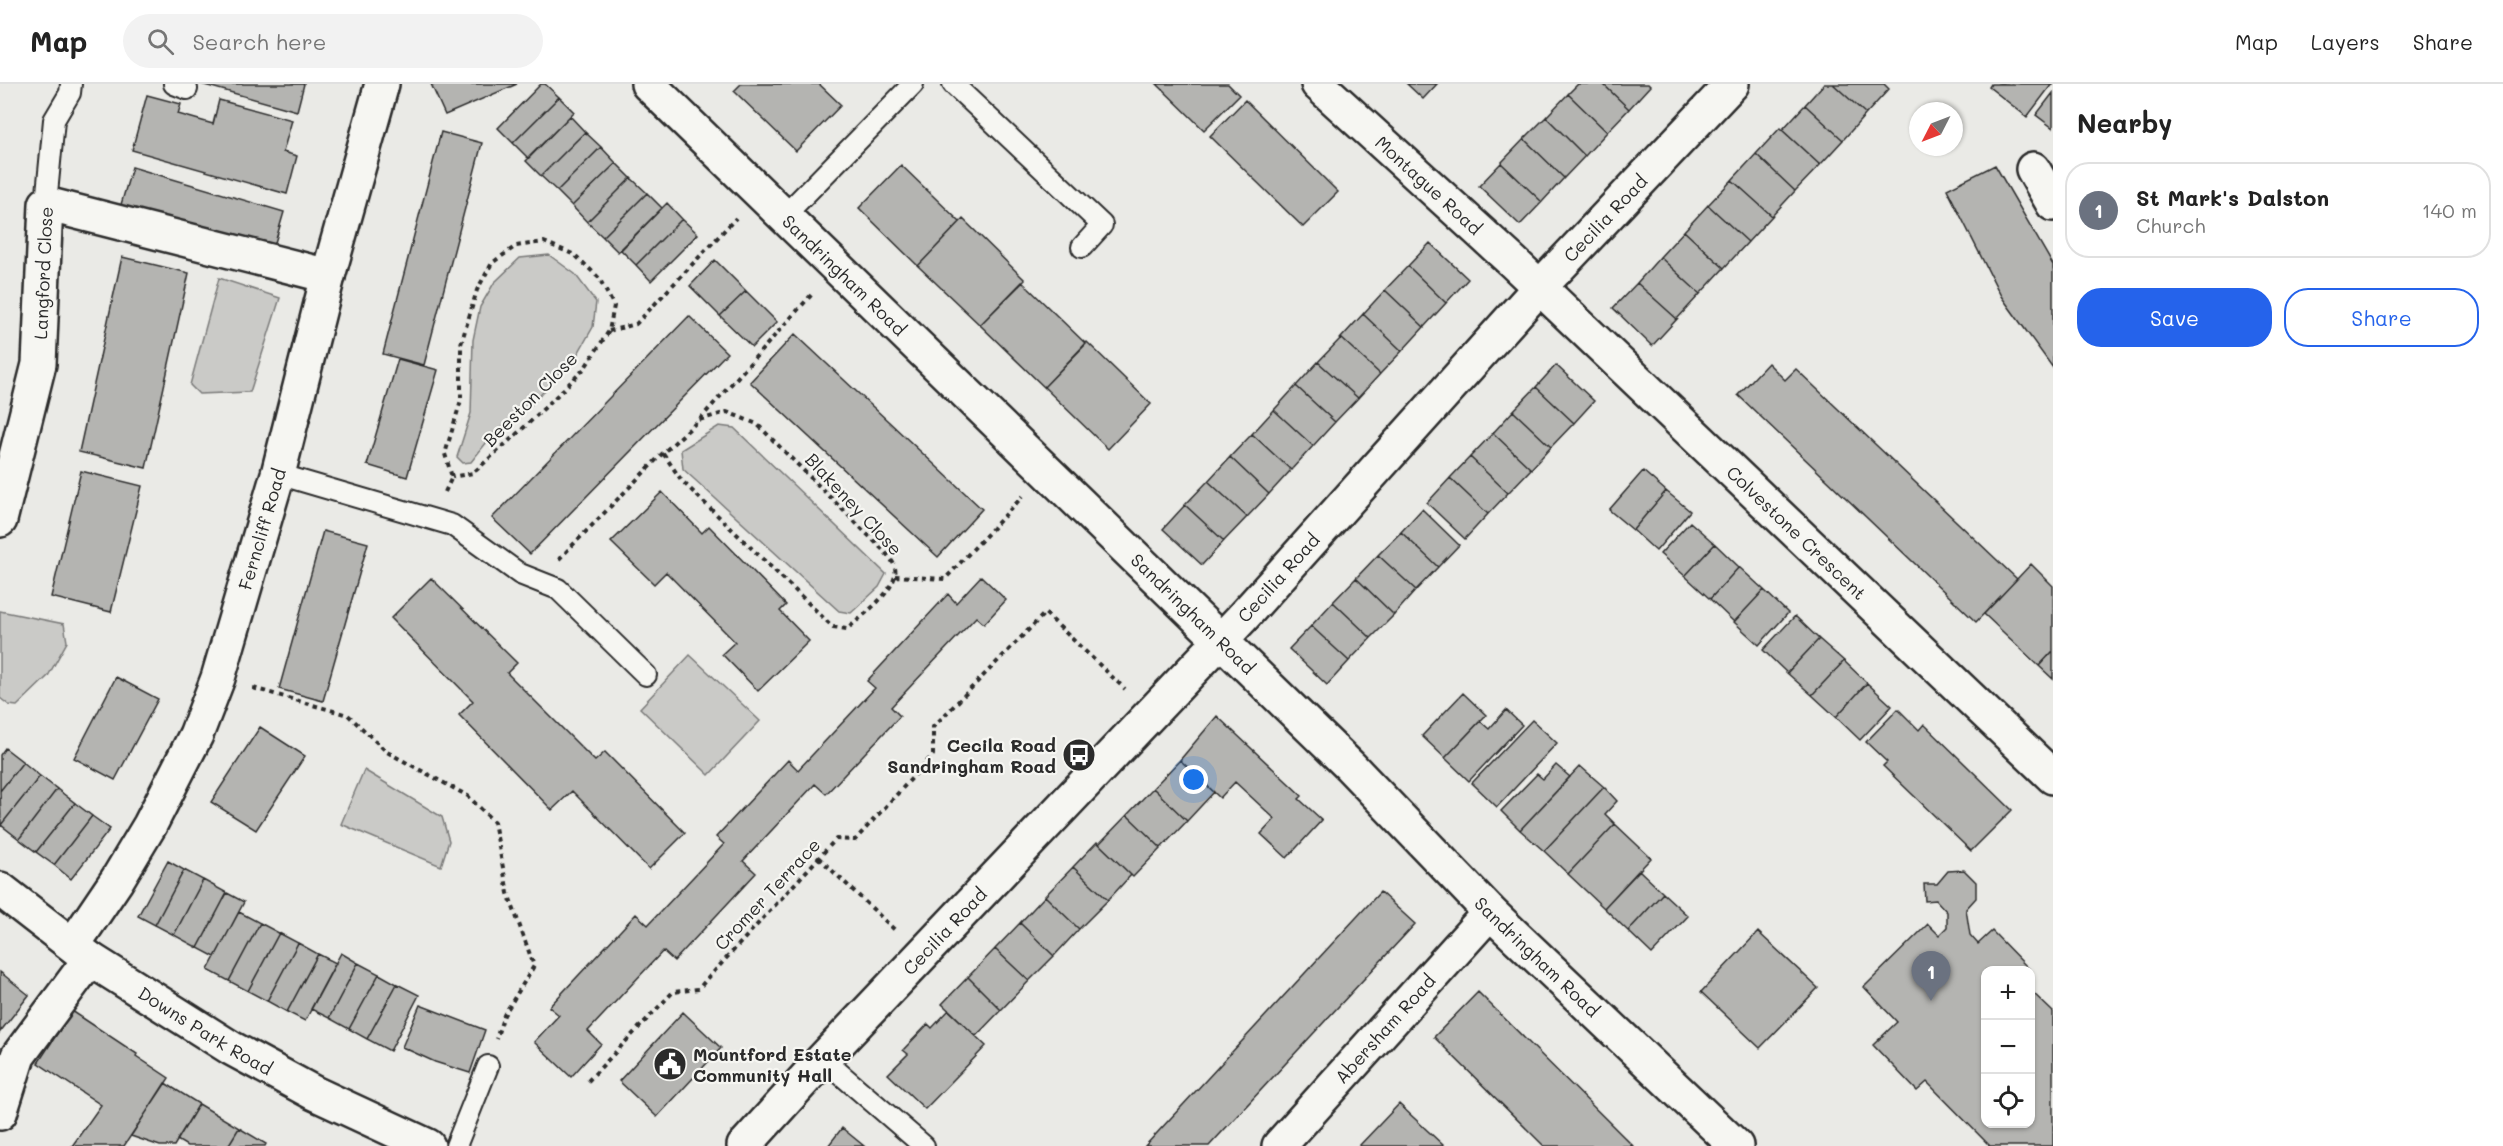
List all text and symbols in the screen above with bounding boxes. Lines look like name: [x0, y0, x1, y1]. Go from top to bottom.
search box: [123, 14, 543, 68]
text: Map: [30, 23, 87, 59]
icon: search: [144, 25, 177, 58]
text: Search here: [192, 27, 326, 56]
text: Map: [2235, 28, 2278, 55]
text: Layers: [2311, 28, 2380, 55]
text: Share: [2413, 28, 2473, 55]
north arrow: [1909, 102, 1963, 156]
text: Nearby: [2077, 106, 2172, 140]
street label: Montague Road: [1370, 130, 1487, 240]
street label: Cecilia Road: [1558, 169, 1652, 267]
text: St Mark's Dalston: [2136, 183, 2329, 212]
text: 1: [2094, 197, 2103, 223]
text: 140 m: [2422, 197, 2477, 223]
street label: Langford Close: [28, 206, 58, 340]
street label: Sandringham Road: [777, 209, 912, 341]
text: Church: [2136, 212, 2206, 238]
button: Save: [2077, 288, 2272, 347]
button: Share: [2284, 288, 2479, 347]
street label: Beeston Close: [478, 347, 582, 451]
street label: Blakeney Close: [800, 448, 908, 560]
street label: Colvestone Crescent: [1722, 460, 1872, 605]
street label: Ferncliff Road: [233, 465, 291, 593]
street label: Cecilia Road: [1232, 528, 1325, 627]
street label: Sandringham Road: [1126, 548, 1260, 679]
place label: Cecila Road Sandringham Road: [887, 733, 1056, 778]
bus stop icon: Cecila Road Sandringham Road: [1061, 737, 1097, 773]
your location: [1179, 765, 1208, 794]
street label: Cromer Terrace: [709, 833, 825, 955]
street label: Cecilia Road: [897, 882, 992, 980]
street label: Sandringham Road: [1470, 891, 1605, 1022]
pin: 1: [1912, 952, 1950, 1001]
map controls: [1981, 966, 2035, 1128]
button: +: [1981, 966, 2035, 1020]
street label: Abersham Road: [1329, 969, 1440, 1088]
street label: Downs Park Road: [134, 981, 277, 1080]
button: −: [1981, 1020, 2035, 1074]
place label: Mountford Estate Community Hall: [693, 1042, 852, 1087]
public building icon: Mountford Estate Community Hall: [652, 1046, 688, 1082]
button: locate: [1981, 1074, 2035, 1128]

